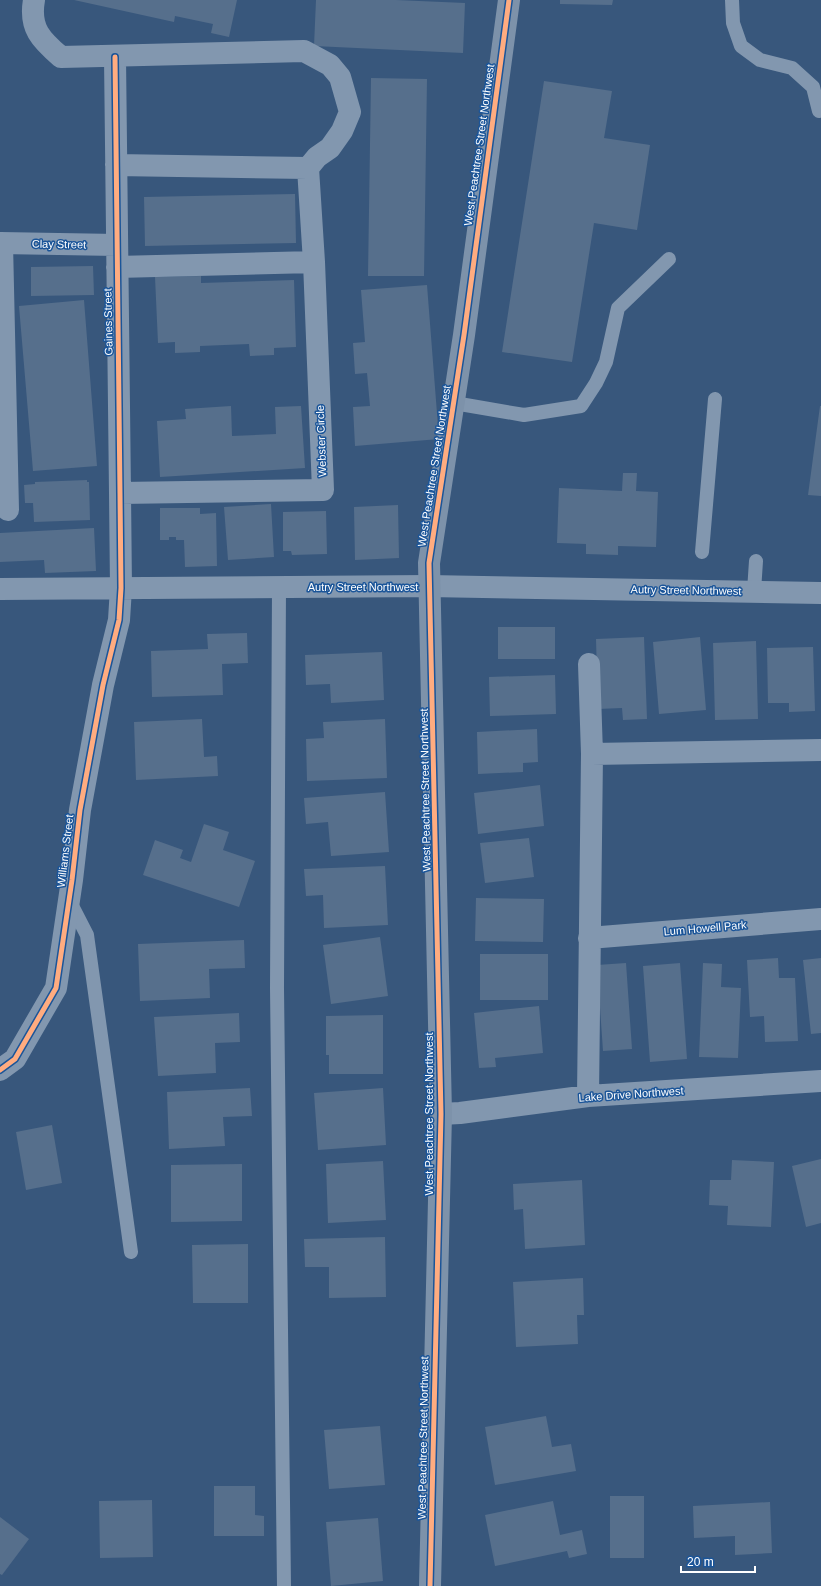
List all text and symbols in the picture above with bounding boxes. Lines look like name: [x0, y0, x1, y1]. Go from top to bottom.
street label: West Peachtree Street Northwest: [462, 63, 496, 227]
street label: Clay Street: [32, 238, 86, 250]
street label: Gaines Street: [101, 288, 115, 356]
street label: West Peachtree Street Northwest: [415, 385, 453, 547]
street label: Webster Circle: [314, 405, 328, 477]
street label: Autry Street Northwest: [308, 581, 418, 593]
street label: Autry Street Northwest: [631, 583, 741, 597]
street label: West Peachtree Street Northwest: [418, 708, 432, 872]
street label: Williams Street: [55, 814, 75, 888]
street label: Lum Howell Park: [663, 918, 747, 938]
street label: West Peachtree Street Northwest: [423, 1032, 435, 1196]
street label: Lake Drive Northwest: [578, 1084, 684, 1104]
street label: West Peachtree Street Northwest: [416, 1356, 430, 1520]
scale bar: [681, 1548, 755, 1574]
text: 20 m: [687, 1555, 714, 1569]

